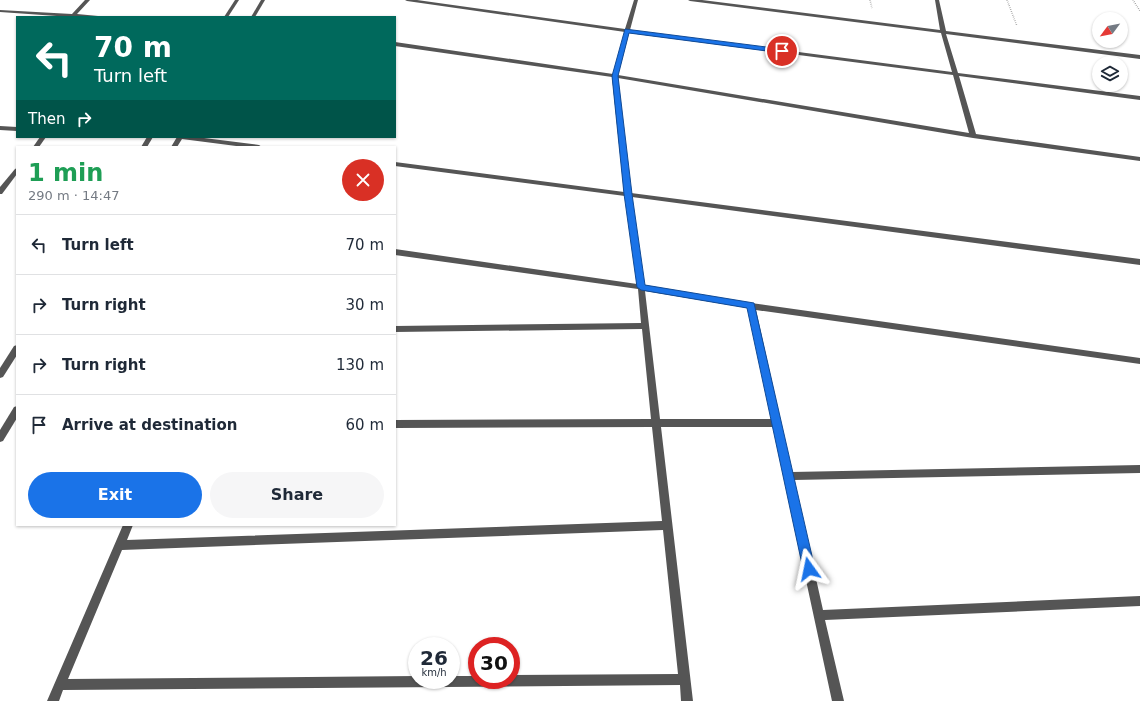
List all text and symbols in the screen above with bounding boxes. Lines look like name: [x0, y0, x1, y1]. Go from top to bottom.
north arrow: [1092, 12, 1128, 48]
map controls: [1092, 12, 1128, 92]
text: 70 m: [94, 31, 172, 64]
icon: left: [28, 32, 80, 84]
pin: [765, 34, 799, 68]
icon: arrive: [771, 40, 793, 62]
button: layers: [1092, 56, 1128, 92]
text: Turn left: [94, 65, 167, 86]
icon: right: [73, 108, 95, 130]
text: Then: [28, 110, 65, 128]
text: 1 min: [28, 159, 103, 187]
button: close: [342, 159, 384, 201]
text: 290 m · 14:47: [28, 188, 119, 203]
icon: left: [28, 234, 50, 256]
text: Turn left: [62, 236, 134, 254]
text: 70 m: [346, 236, 384, 254]
icon: right: [28, 294, 50, 316]
text: Turn right: [62, 296, 146, 314]
text: 30 m: [346, 296, 384, 314]
icon: right: [28, 354, 50, 376]
text: Turn right: [62, 356, 146, 374]
text: 130 m: [336, 356, 384, 374]
icon: arrive: [28, 414, 50, 436]
text: Arrive at destination: [62, 416, 237, 434]
text: 60 m: [346, 416, 384, 434]
button: Exit: [28, 472, 202, 518]
button: Share: [210, 472, 384, 518]
position arrow: [788, 548, 830, 590]
speed limit sign: 30: [468, 637, 520, 689]
text: 26: [420, 646, 448, 670]
text: km/h: [421, 667, 447, 678]

